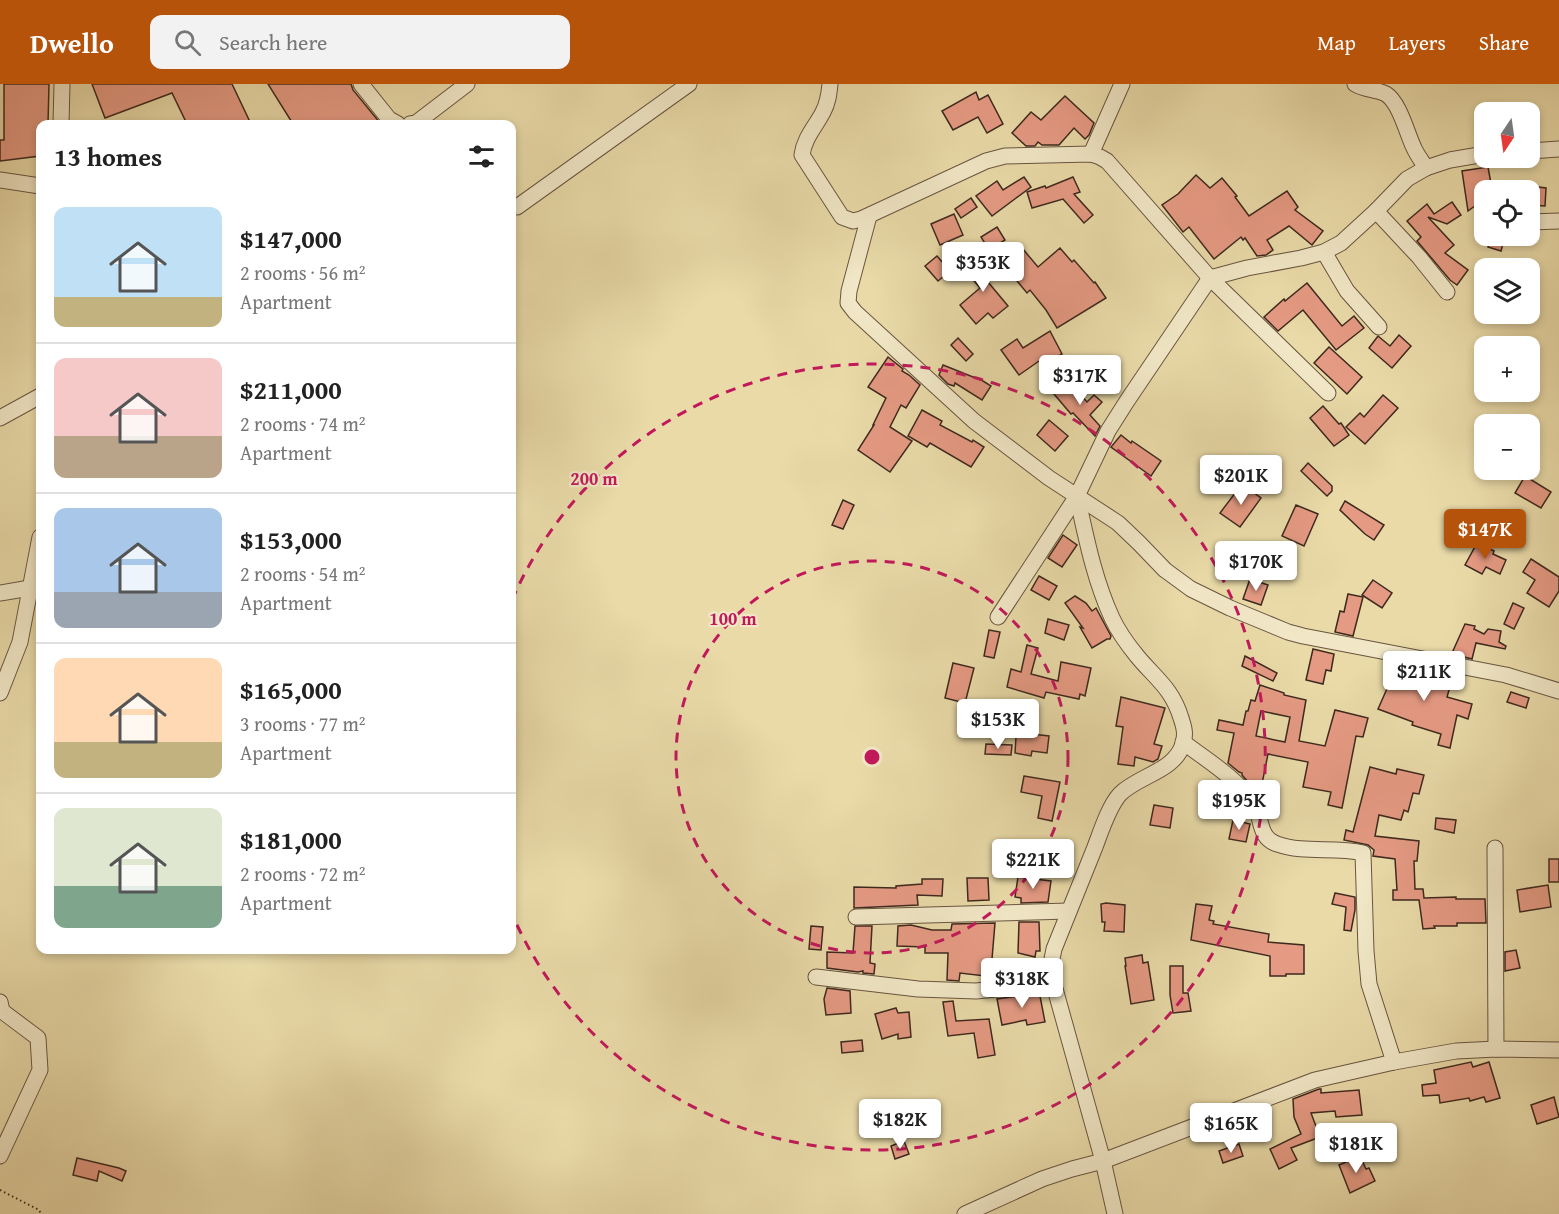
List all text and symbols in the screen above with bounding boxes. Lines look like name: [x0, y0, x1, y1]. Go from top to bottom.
search box: [150, 15, 570, 69]
text: Dwello: [30, 22, 114, 63]
icon: search: [171, 26, 204, 59]
text: Search here: [219, 26, 327, 58]
text: Map: [1317, 27, 1356, 58]
text: Layers: [1389, 27, 1446, 58]
text: Share: [1479, 27, 1529, 58]
north arrow: [1474, 102, 1540, 168]
map controls: [1474, 102, 1540, 480]
text: 13 homes: [54, 137, 162, 176]
icon: filters: [465, 140, 498, 173]
button: locate: [1474, 180, 1540, 246]
text: $147,000: [240, 219, 342, 258]
icon: home: [102, 231, 174, 303]
pin: $353K: [941, 242, 1025, 293]
text: $353K: [956, 247, 1010, 276]
text: 2 rooms · 56 m²: [240, 258, 366, 287]
button: layers: [1474, 258, 1540, 324]
text: Apartment: [240, 287, 332, 316]
button: +: [1474, 336, 1540, 402]
pin: $317K: [1038, 355, 1122, 406]
text: $317K: [1053, 360, 1107, 389]
text: $211,000: [240, 370, 342, 409]
icon: home: [102, 382, 174, 454]
text: 2 rooms · 74 m²: [240, 409, 366, 438]
button: −: [1474, 414, 1540, 480]
text: Apartment: [240, 438, 332, 467]
pin: $201K: [1199, 455, 1283, 506]
text: $201K: [1214, 460, 1268, 489]
text: 200 m: [570, 465, 618, 492]
pin: $147K: [1443, 509, 1527, 560]
text: $147K: [1458, 514, 1512, 543]
text: $153,000: [240, 520, 342, 559]
icon: home: [102, 532, 174, 604]
pin: $170K: [1214, 541, 1298, 592]
text: $170K: [1229, 546, 1283, 575]
text: 2 rooms · 54 m²: [240, 559, 366, 588]
text: Apartment: [240, 588, 332, 617]
text: 100 m: [709, 605, 757, 632]
pin: $211K: [1382, 651, 1466, 702]
text: $211K: [1397, 656, 1451, 685]
text: $165,000: [240, 670, 342, 709]
icon: home: [102, 682, 174, 754]
pin: $153K: [956, 699, 1040, 750]
text: $153K: [971, 704, 1025, 733]
text: 3 rooms · 77 m²: [240, 709, 366, 738]
text: Apartment: [240, 738, 332, 767]
centre of rings: [862, 747, 882, 767]
pin: $195K: [1197, 780, 1281, 831]
text: $195K: [1212, 785, 1266, 814]
text: $181,000: [240, 820, 342, 859]
icon: home: [102, 832, 174, 904]
pin: $221K: [991, 839, 1075, 890]
text: $221K: [1006, 844, 1060, 873]
text: 2 rooms · 72 m²: [240, 859, 366, 888]
text: Apartment: [240, 888, 332, 917]
pin: $318K: [980, 958, 1064, 1009]
text: $318K: [995, 963, 1049, 992]
pin: $182K: [858, 1099, 942, 1150]
pin: $165K: [1189, 1103, 1273, 1154]
text: $182K: [873, 1104, 927, 1133]
text: $165K: [1204, 1108, 1258, 1137]
pin: $181K: [1314, 1123, 1398, 1174]
text: $181K: [1329, 1128, 1383, 1157]

